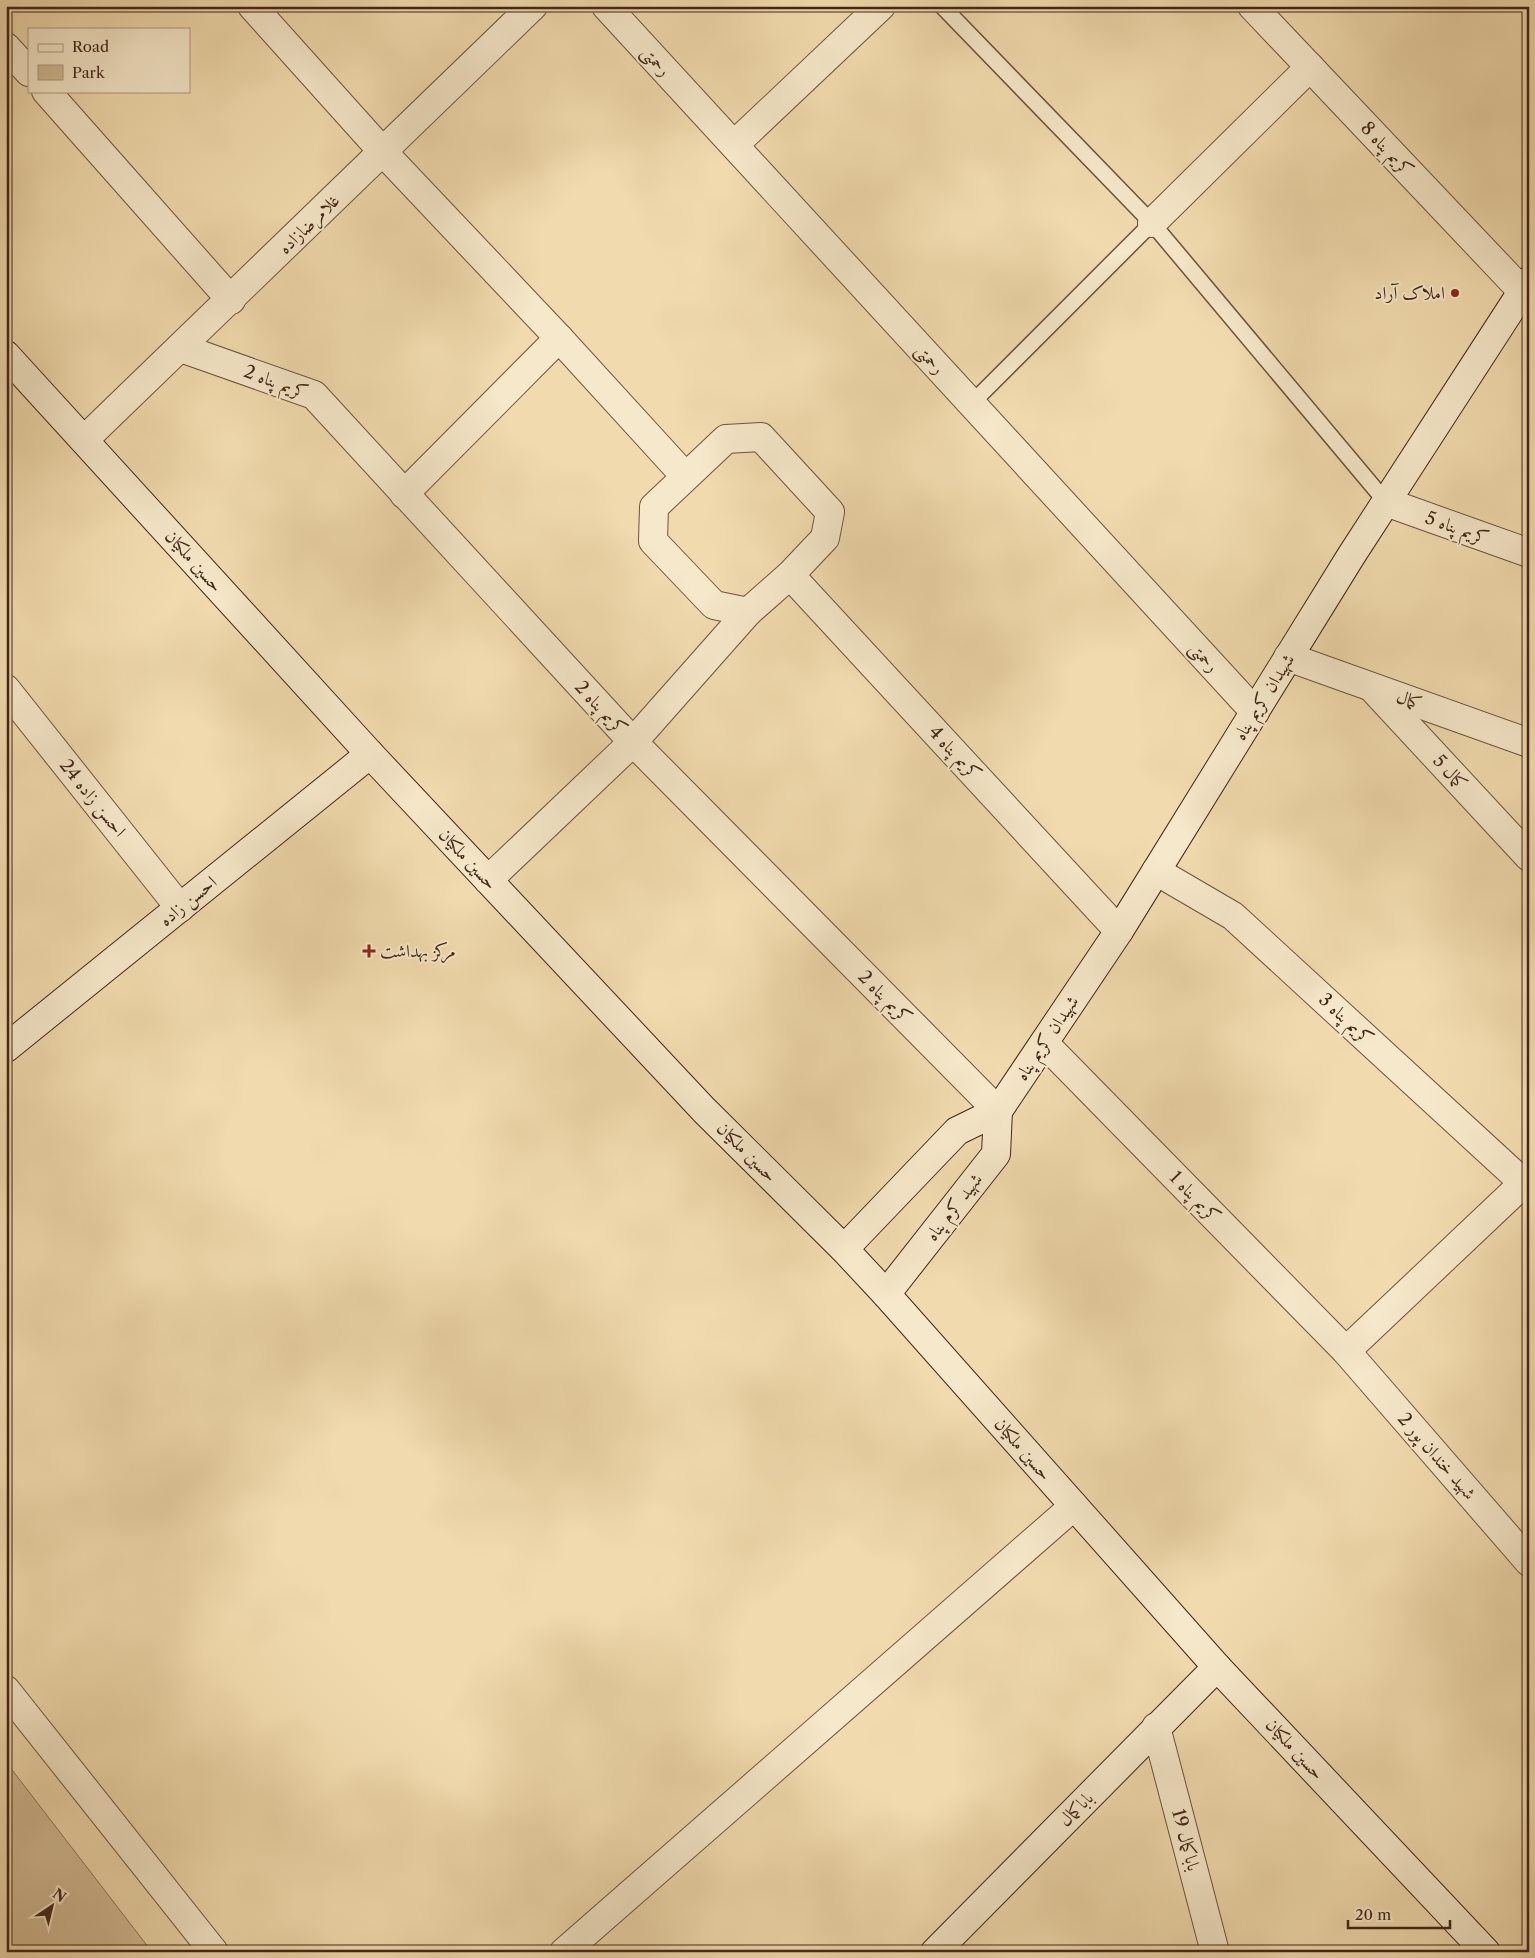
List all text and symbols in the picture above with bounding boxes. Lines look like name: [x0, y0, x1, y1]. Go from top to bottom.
legend: [28, 28, 190, 92]
text: Road: [72, 37, 109, 56]
street label: رحمتی: [635, 41, 675, 82]
text: Park: [72, 63, 106, 82]
street label: کریم پناه 8: [1353, 117, 1418, 184]
street label: غلامرضازاده: [274, 189, 346, 260]
place label: املاک آراد: [1374, 282, 1445, 304]
marker: املاک آراد: [1449, 287, 1461, 299]
street label: رحمتی: [909, 339, 949, 380]
street label: کریم پناه 2: [239, 360, 311, 408]
street label: کریم پناه 5: [1421, 506, 1492, 554]
street label: حسین ملکیان: [160, 525, 228, 597]
street label: رحمتی: [1183, 637, 1223, 678]
street label: شهیدان کریم پناه: [1229, 650, 1303, 747]
street label: کریم پناه 2: [567, 676, 632, 743]
street label: کمال: [1393, 685, 1425, 715]
street label: کریم پناه 4: [921, 721, 986, 788]
street label: کمال 5: [1428, 750, 1472, 794]
street label: احسن زاده 24: [54, 755, 131, 842]
street label: حسین ملکیان: [434, 824, 502, 894]
street label: احسن زاده: [155, 871, 222, 932]
place label: مرکز بهداشت: [380, 940, 456, 964]
marker: مرکز بهداشت: [362, 944, 376, 958]
street label: کریم پناه 2: [850, 966, 916, 1032]
street label: کریم پناه 3: [1311, 988, 1378, 1053]
street label: شهیدان کریم پناه: [1011, 991, 1088, 1087]
street label: حسین ملکیان: [712, 1117, 782, 1187]
street label: کریم پناه 1: [1161, 1166, 1225, 1231]
street label: شهید کرم پناه: [921, 1169, 991, 1248]
street label: شهید خندان پور 2: [1392, 1408, 1481, 1505]
street label: حسین ملکیان: [990, 1413, 1056, 1485]
street label: حسین ملکیان: [1261, 1714, 1329, 1784]
street label: باباکمال: [1054, 1787, 1098, 1831]
street label: باباکمال 19: [1167, 1807, 1205, 1873]
north arrow: [28, 1880, 78, 1930]
text: N: [49, 1884, 70, 1906]
scale bar: [1348, 1898, 1450, 1930]
text: 20 m: [1355, 1905, 1391, 1924]

